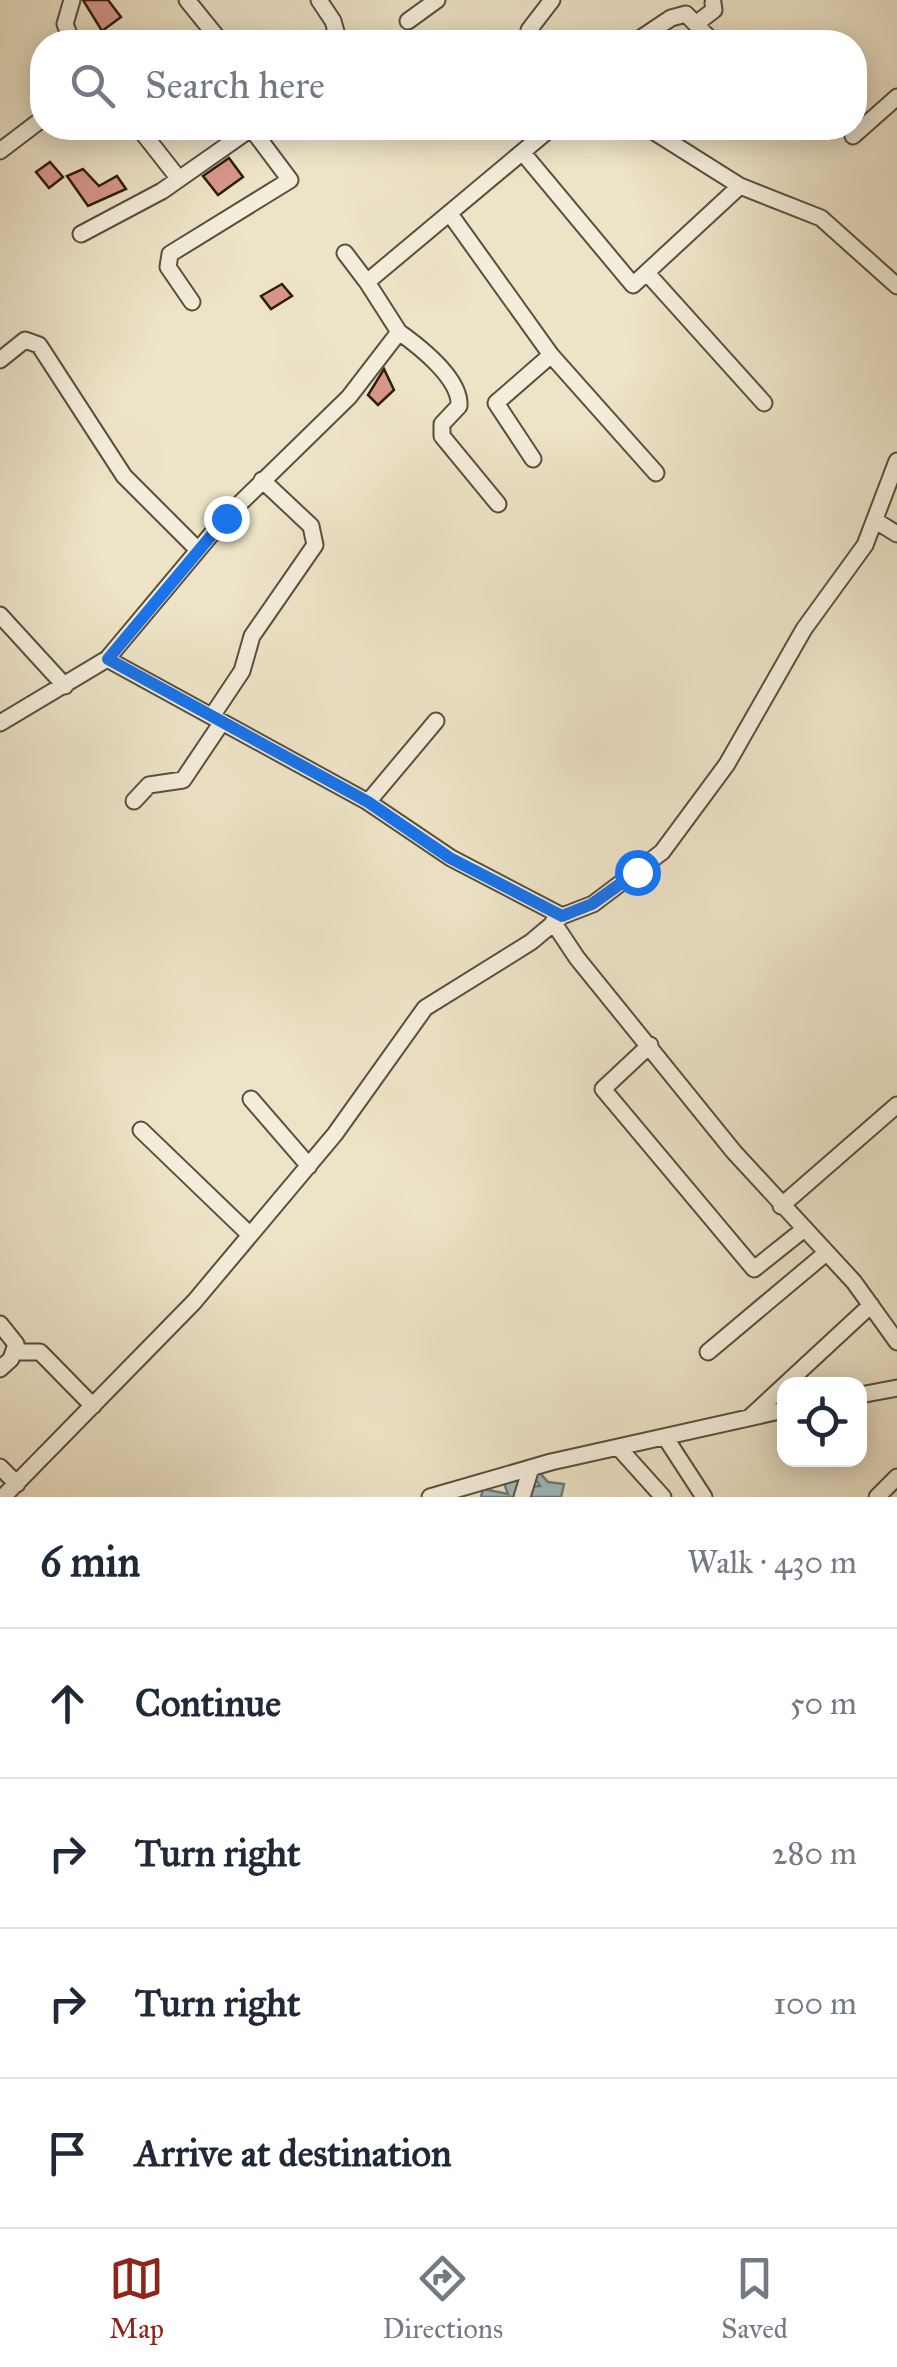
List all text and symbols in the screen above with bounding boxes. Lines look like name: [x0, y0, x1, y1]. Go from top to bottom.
search box: [30, 30, 867, 140]
icon: search: [65, 58, 120, 113]
text: Search here: [145, 62, 325, 108]
route end: [204, 496, 250, 542]
route start: [615, 850, 661, 896]
map controls: [777, 1377, 867, 1467]
button: locate: [777, 1377, 867, 1467]
text: 6 min: [40, 1536, 140, 1588]
text: Walk · 430 m: [687, 1543, 857, 1582]
icon: ahead: [40, 1676, 95, 1731]
text: Continue: [135, 1680, 281, 1726]
text: 50 m: [790, 1684, 857, 1723]
icon: right: [40, 1826, 95, 1881]
text: Turn right: [135, 1830, 301, 1876]
text: 280 m: [772, 1834, 857, 1873]
icon: right: [40, 1976, 95, 2031]
text: Turn right: [135, 1980, 301, 2026]
text: 100 m: [773, 1984, 857, 2023]
icon: arrive: [40, 2126, 95, 2181]
text: Arrive at destination: [135, 2130, 452, 2176]
tab: Map: [109, 2251, 164, 2346]
tab: Directions: [382, 2251, 503, 2346]
tab: Saved: [721, 2251, 788, 2346]

